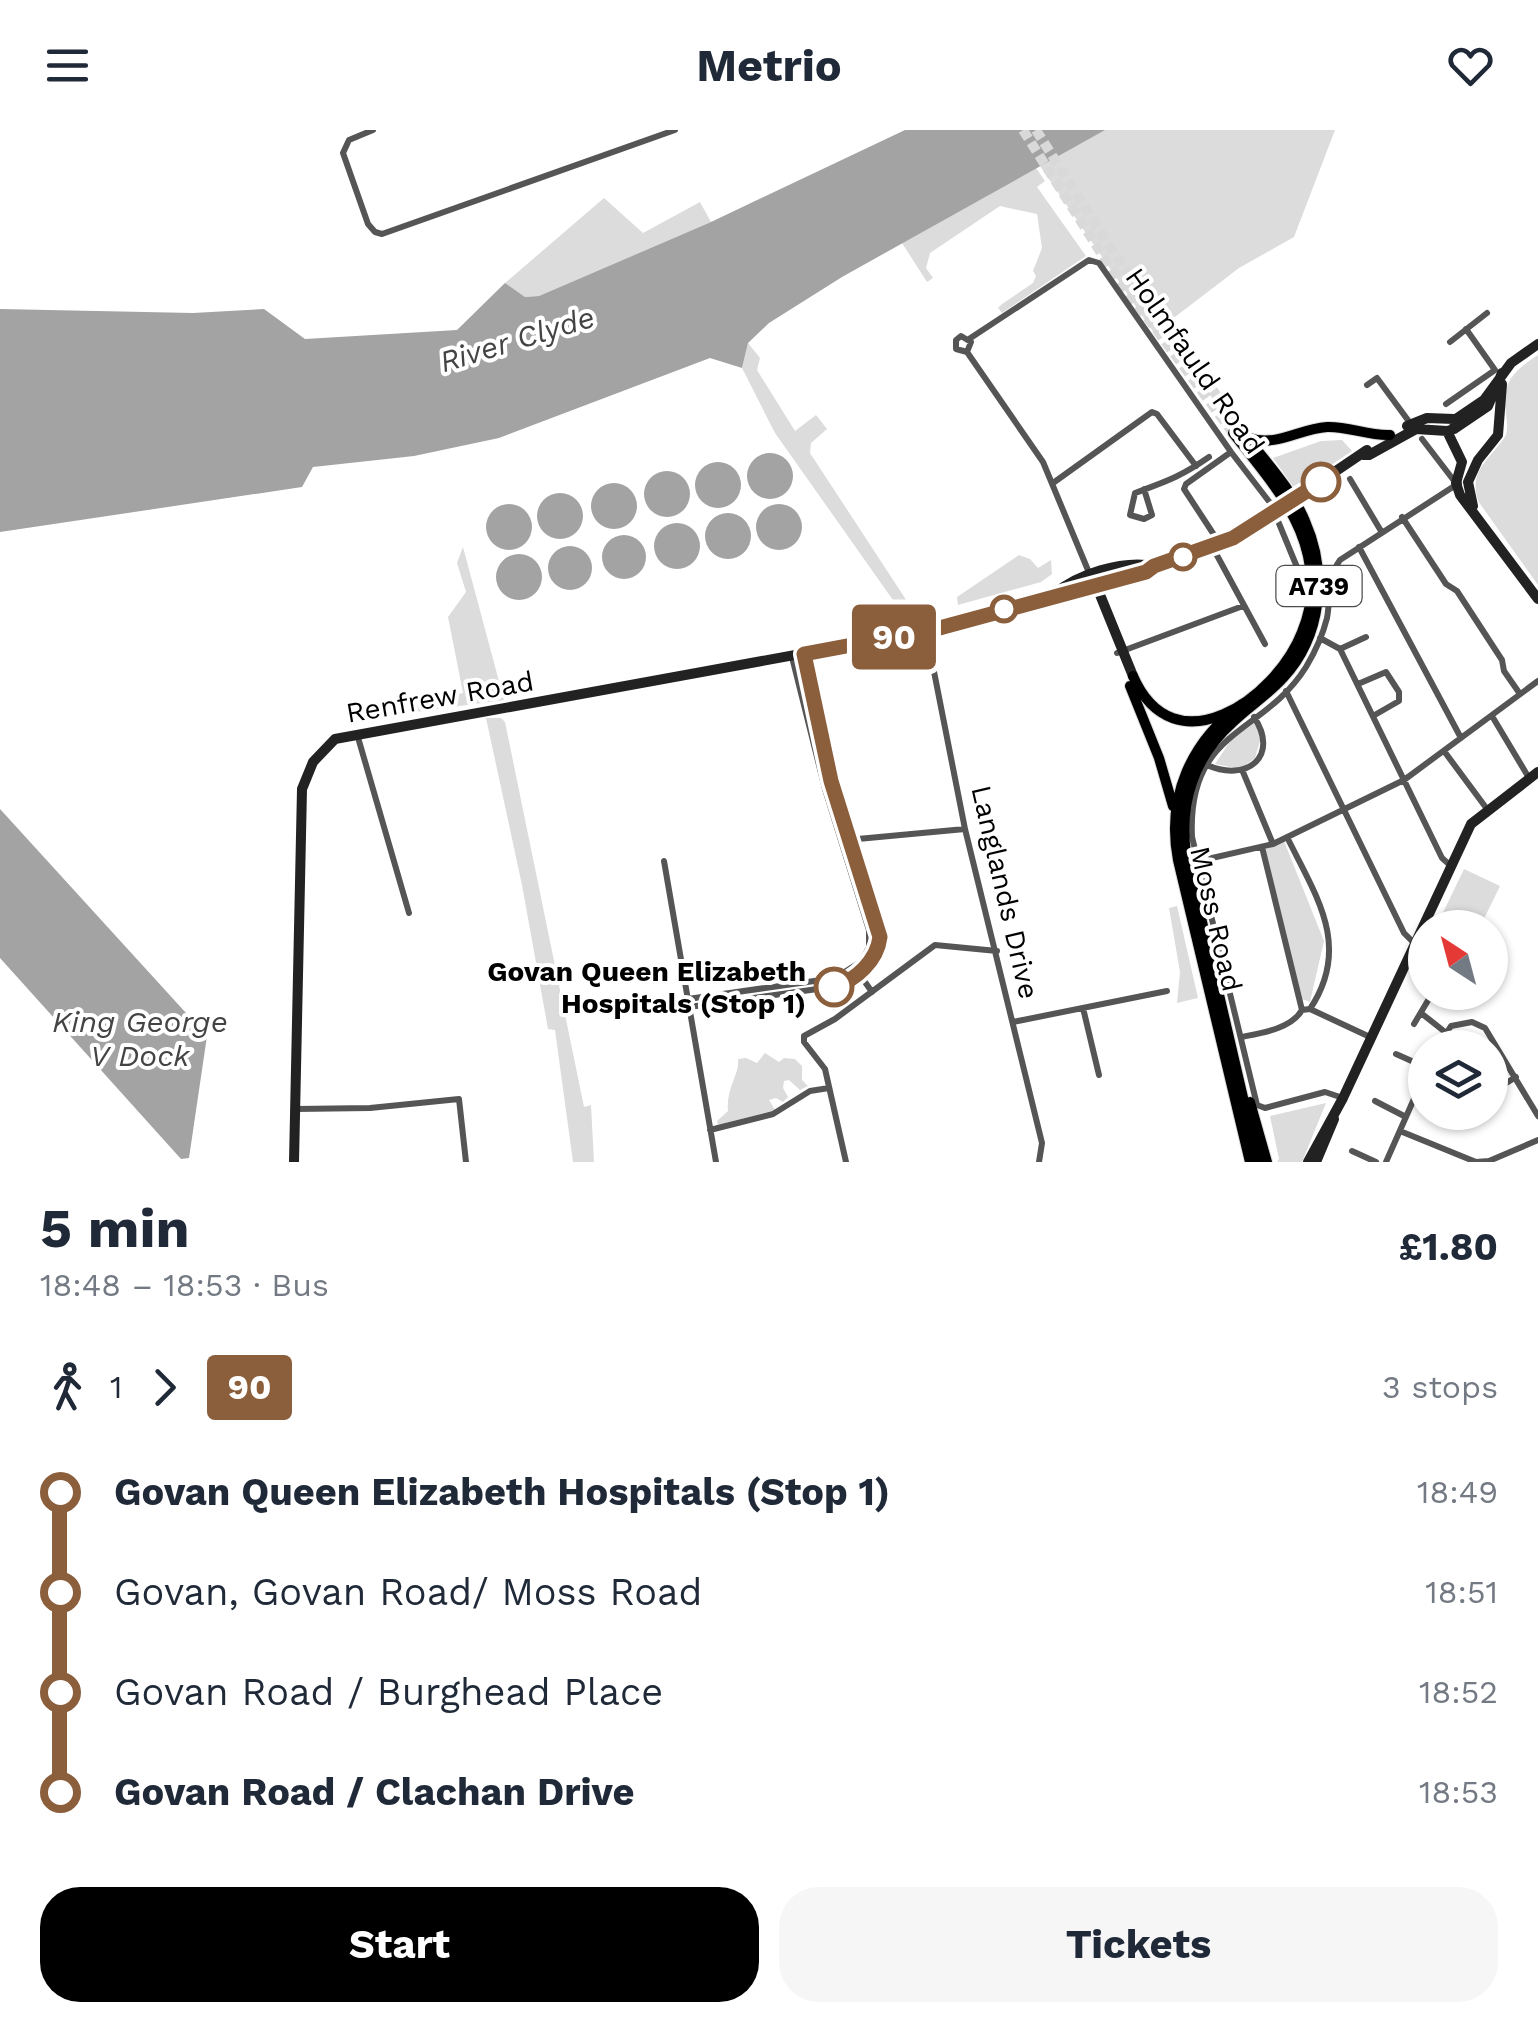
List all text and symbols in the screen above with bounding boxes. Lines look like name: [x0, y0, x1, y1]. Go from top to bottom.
icon: menu: [40, 38, 95, 93]
icon: heart: [1443, 38, 1498, 93]
text: Metrio: [696, 39, 842, 92]
street label: Holmfauld Road: [1119, 262, 1271, 460]
water label: River Clyde: [435, 299, 599, 379]
unlabelled marker: [1302, 463, 1340, 501]
unlabelled marker: [1170, 544, 1196, 570]
road number: A739: [1276, 566, 1362, 606]
unlabelled marker: [991, 596, 1017, 622]
line badge: 90: [849, 604, 939, 670]
text: 90: [872, 616, 916, 658]
street label: Renfrew Road: [344, 664, 536, 730]
street label: Langlands Drive: [964, 782, 1046, 1002]
street label: Moss Road: [1183, 843, 1249, 995]
north arrow: [1408, 910, 1508, 1010]
map controls: [1408, 910, 1508, 1130]
place label: Govan Queen Elizabeth Hospitals (Stop 1): [487, 955, 806, 1020]
marker: Govan Queen Elizabeth Hospitals (Stop 1): [815, 968, 853, 1006]
water label: King George V Dock: [52, 1004, 228, 1073]
button: layers: [1408, 1030, 1508, 1130]
text: 5 min: [40, 1196, 190, 1260]
text: £1.80: [1399, 1225, 1498, 1269]
text: 18:48 – 18:53 · Bus: [40, 1266, 329, 1304]
icon: walk: [40, 1360, 95, 1415]
icon: forward: [137, 1360, 192, 1415]
text: 90: [227, 1366, 272, 1408]
text: 1: [110, 1368, 122, 1406]
text: 3 stops: [1382, 1368, 1498, 1406]
text: Govan Queen Elizabeth Hospitals (Stop 1): [114, 1470, 890, 1514]
text: 18:49: [1417, 1473, 1498, 1511]
text: Govan, Govan Road/ Moss Road: [114, 1570, 702, 1614]
text: 18:51: [1425, 1573, 1498, 1611]
text: Govan Road / Burghead Place: [114, 1670, 663, 1714]
text: 18:52: [1419, 1673, 1498, 1711]
text: Govan Road / Clachan Drive: [114, 1770, 635, 1814]
text: 18:53: [1419, 1773, 1498, 1811]
button: Start: [40, 1887, 759, 2002]
button: Tickets: [779, 1887, 1498, 2002]

